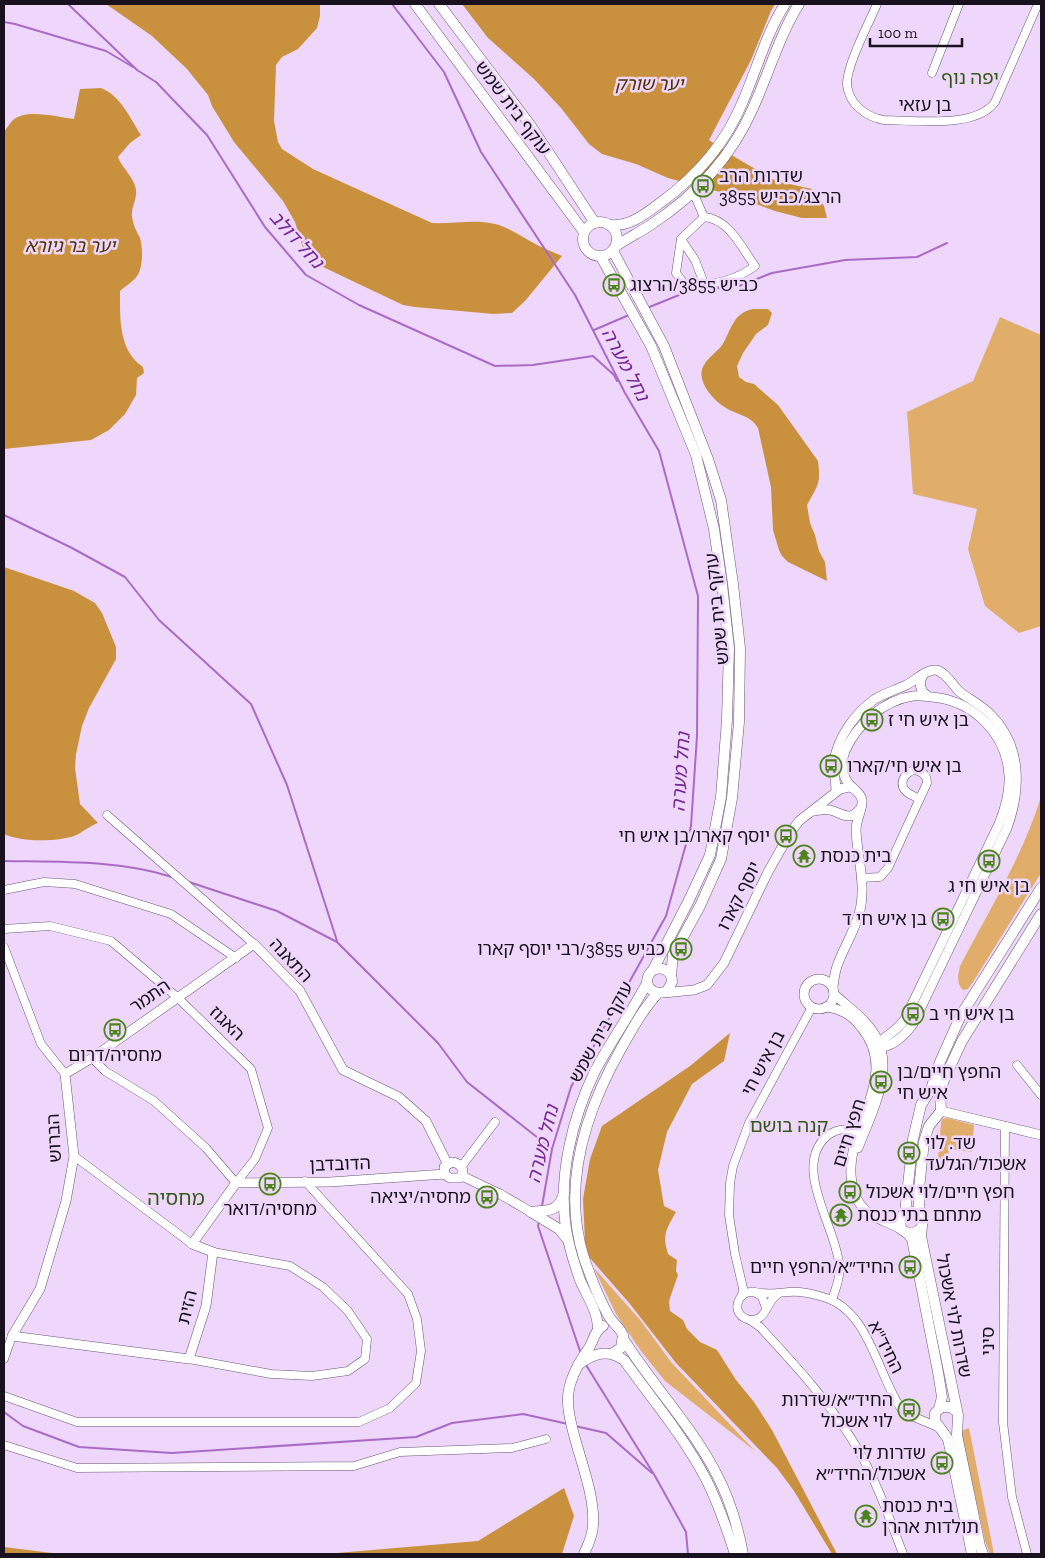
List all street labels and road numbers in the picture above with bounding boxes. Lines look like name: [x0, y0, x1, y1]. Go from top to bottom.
street label: עוקף בית שמש: [470, 56, 556, 160]
street label: בן עזאי: [898, 94, 952, 116]
street label: עוקף בית שמש: [700, 552, 734, 666]
street label: יוסף קארו: [712, 858, 766, 934]
street label: התאנה: [265, 933, 317, 987]
street label: התמר: [126, 974, 174, 1018]
street label: עוקף בית שמש: [564, 977, 638, 1087]
street label: האגוז: [205, 1001, 249, 1045]
street label: בן איש חי: [737, 1026, 789, 1100]
street label: חפץ חיים: [828, 1096, 870, 1170]
street label: הברוש: [42, 1113, 66, 1163]
street label: הדובדבן: [309, 1152, 371, 1176]
street label: שדרות לוי אשכול: [931, 1252, 977, 1380]
street label: הזית: [172, 1288, 202, 1326]
street label: החיד"א: [863, 1317, 909, 1377]
street label: סיני: [977, 1327, 999, 1355]

